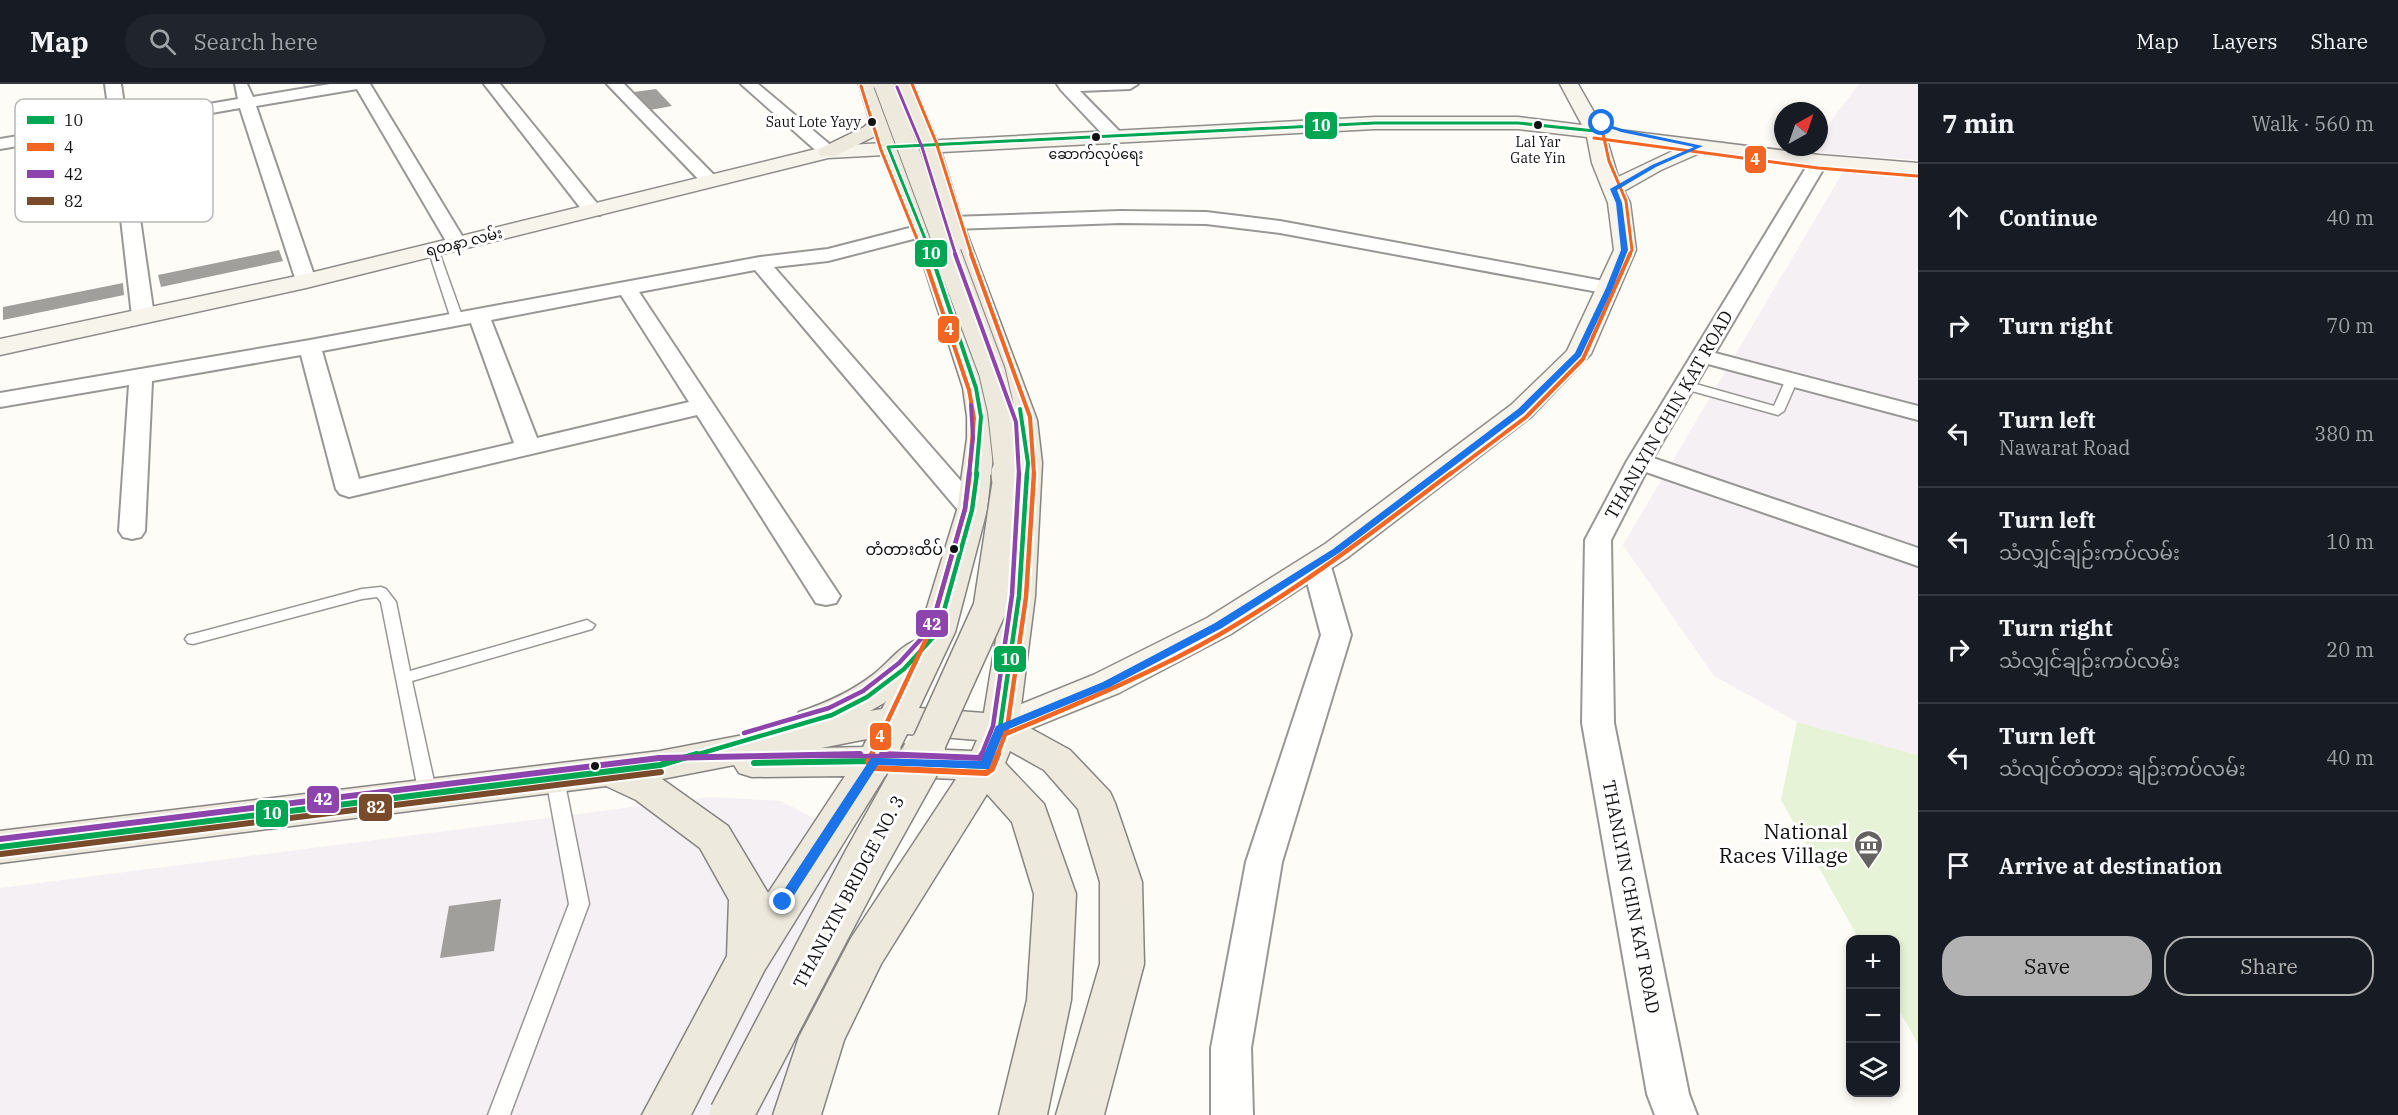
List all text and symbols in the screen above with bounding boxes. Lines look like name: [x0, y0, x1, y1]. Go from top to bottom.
search box: [125, 14, 545, 68]
text: Map: [30, 23, 89, 60]
icon: search: [146, 25, 179, 58]
text: Search here: [194, 27, 318, 56]
text: Map: [2136, 27, 2179, 55]
text: Layers: [2212, 27, 2278, 55]
text: Share: [2311, 27, 2368, 55]
legend: [15, 99, 213, 222]
north arrow: [1774, 102, 1828, 156]
text: 7 min: [1942, 106, 2015, 140]
route start: [1588, 109, 1614, 135]
text: 10: [64, 110, 83, 130]
text: Walk · 560 m: [2252, 110, 2374, 137]
line badge: 10: [1304, 111, 1338, 140]
place label: Saut Lote Yayy: [766, 113, 862, 131]
text: 10: [1311, 115, 1331, 135]
marker: Saut Lote Yayy: [866, 116, 878, 128]
marker: Lal Yar Gate Yin: [1532, 119, 1544, 131]
marker: ဆောက်လုပ်ရေး: [1090, 131, 1102, 143]
place label: Lal Yar Gate Yin: [1510, 133, 1566, 167]
text: 4: [64, 137, 74, 157]
place label: ဆောက်လုပ်ရေး: [1049, 144, 1143, 166]
line badge: 4: [1744, 145, 1767, 174]
text: 4: [1750, 149, 1760, 169]
text: 42: [64, 164, 83, 184]
text: 82: [64, 191, 83, 211]
icon: ahead: [1942, 201, 1975, 234]
text: Continue: [1999, 203, 2098, 232]
text: 40 m: [2326, 204, 2374, 231]
street label: ရတနာ လမ်း: [424, 223, 505, 263]
line badge: 10: [914, 239, 948, 268]
text: 10: [921, 243, 941, 263]
street label: THANLYIN CHIN KAT ROAD: [1599, 306, 1738, 523]
icon: right: [1942, 309, 1975, 342]
text: Turn right: [1999, 311, 2113, 340]
text: 70 m: [2326, 312, 2374, 339]
line badge: 4: [937, 315, 960, 344]
text: 4: [944, 319, 954, 339]
text: Turn left: [1999, 405, 2095, 434]
icon: left: [1942, 417, 1975, 450]
text: 380 m: [2314, 420, 2374, 447]
text: Nawarat Road: [1999, 434, 2131, 461]
text: Turn left: [1999, 505, 2095, 534]
icon: left: [1942, 525, 1975, 558]
text: 10 m: [2326, 528, 2374, 555]
place label: တံတားထိပ်: [865, 538, 943, 559]
text: သံလျှင်ချဉ်းကပ်လမ်း: [1999, 539, 2180, 566]
marker: တံတားထိပ်: [948, 543, 960, 555]
line badge: 42: [915, 609, 949, 638]
text: Turn right: [1999, 613, 2113, 642]
text: 42: [922, 614, 942, 634]
icon: right: [1942, 633, 1975, 666]
text: 20 m: [2326, 636, 2374, 663]
line badge: 10: [993, 645, 1027, 673]
text: သံလျှင်ချဉ်းကပ်လမ်း: [1999, 647, 2180, 674]
text: 10: [1000, 649, 1020, 669]
text: Turn left: [1999, 721, 2095, 750]
line badge: 4: [869, 722, 892, 751]
text: 4: [875, 726, 885, 746]
icon: left: [1942, 741, 1975, 774]
text: 40 m: [2326, 744, 2374, 771]
text: သံလျင်တံတား ချဉ်းကပ်လမ်း: [1999, 755, 2246, 782]
unlabelled marker: [589, 760, 601, 772]
street label: THANLYIN CHIN KAT ROAD: [1598, 778, 1665, 1015]
line badge: 42: [306, 785, 340, 814]
text: 42: [313, 789, 333, 809]
street label: THANLYIN BRIDGE NO. 3: [788, 791, 909, 992]
line badge: 82: [358, 793, 393, 822]
text: 82: [366, 797, 386, 817]
line badge: 10: [255, 799, 289, 828]
text: 10: [262, 803, 282, 823]
place label: National Races Village: [1719, 817, 1848, 869]
museum icon: National Races Village: [1853, 828, 1885, 870]
icon: arrive: [1942, 849, 1975, 882]
text: Arrive at destination: [1999, 851, 2222, 880]
route end: [769, 888, 795, 914]
map controls: [1846, 935, 1900, 1097]
button: +: [1846, 935, 1900, 989]
button: Save: [1942, 936, 2152, 996]
button: Share: [2164, 936, 2374, 996]
button: −: [1846, 989, 1900, 1043]
button: layers: [1846, 1043, 1900, 1097]

